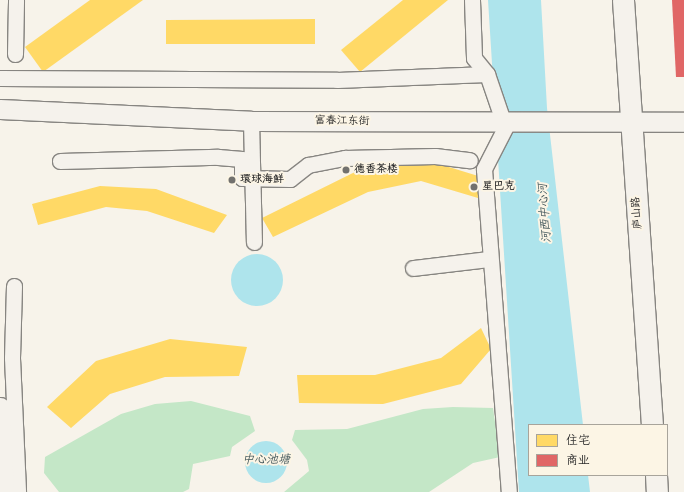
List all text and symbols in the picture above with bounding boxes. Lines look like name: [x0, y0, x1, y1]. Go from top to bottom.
street label: 富春江东街: [314, 115, 370, 129]
place label: 德香茶楼: [354, 163, 398, 177]
marker: 德香茶楼: [341, 165, 351, 175]
place label: 環球海鮮: [240, 173, 284, 187]
marker: 環球海鮮: [227, 175, 237, 185]
place label: 星巴克: [482, 180, 515, 194]
marker: 星巴克: [469, 182, 479, 192]
water label: 河西中心河: [538, 183, 556, 243]
street label: 庐山路: [630, 196, 646, 230]
legend: [528, 424, 668, 476]
text: 住宅: [566, 435, 590, 449]
water label: 中心池塘: [242, 455, 290, 469]
text: 商业: [566, 455, 590, 469]

